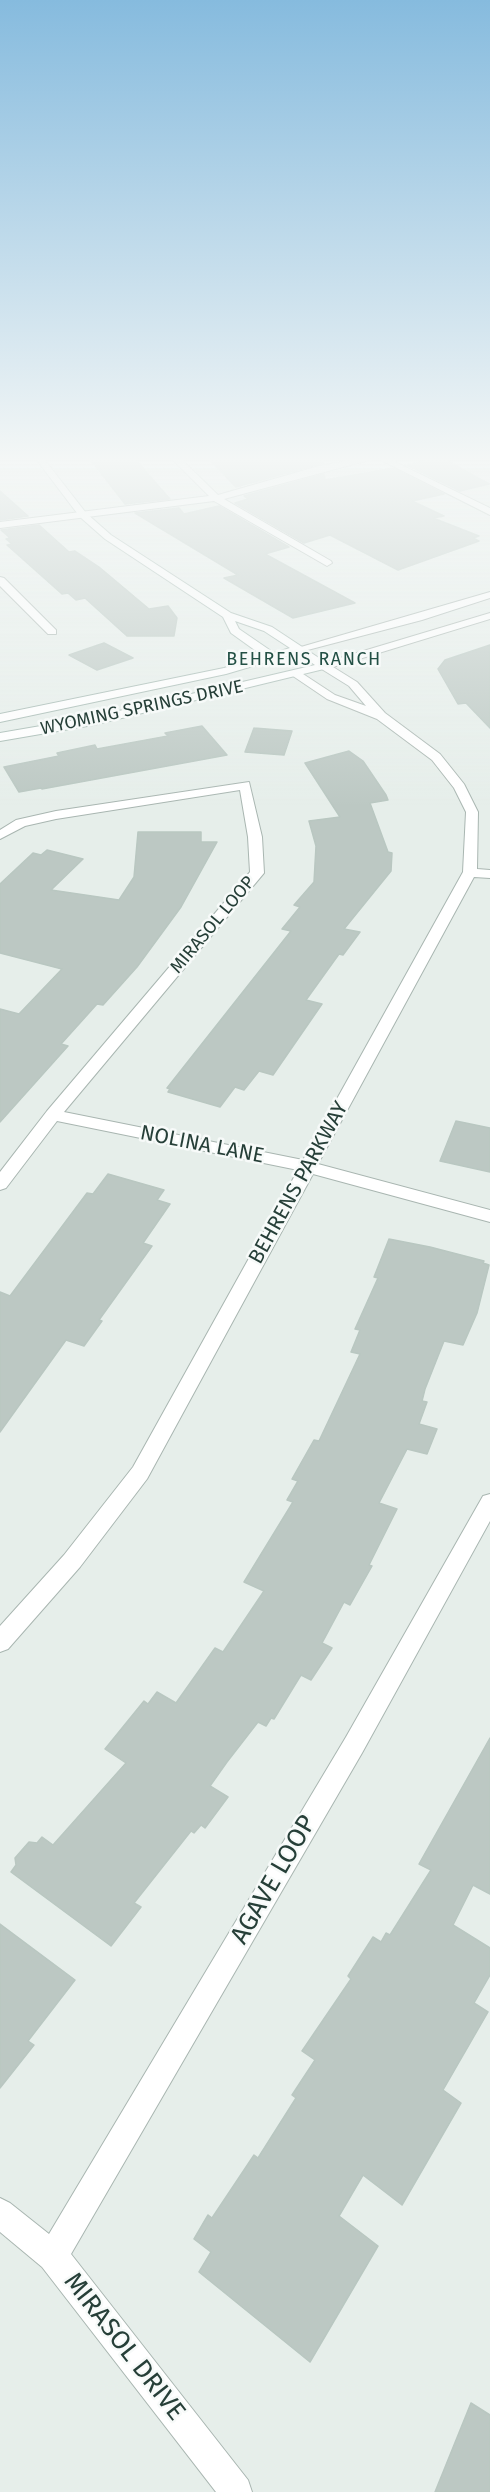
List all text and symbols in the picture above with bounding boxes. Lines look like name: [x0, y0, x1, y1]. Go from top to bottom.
district label: BEHRENS RANCH: [226, 649, 382, 671]
street label: WYOMING SPRINGS DRIVE: [39, 676, 245, 740]
street label: MIRASOL LOOP: [166, 872, 260, 978]
street label: BEHRENS PARKWAY: [244, 1098, 354, 1268]
street label: NOLINA LANE: [138, 1121, 266, 1169]
street label: AGAVE LOOP: [225, 1810, 323, 1950]
street label: MIRASOL DRIVE: [57, 2267, 191, 2427]

